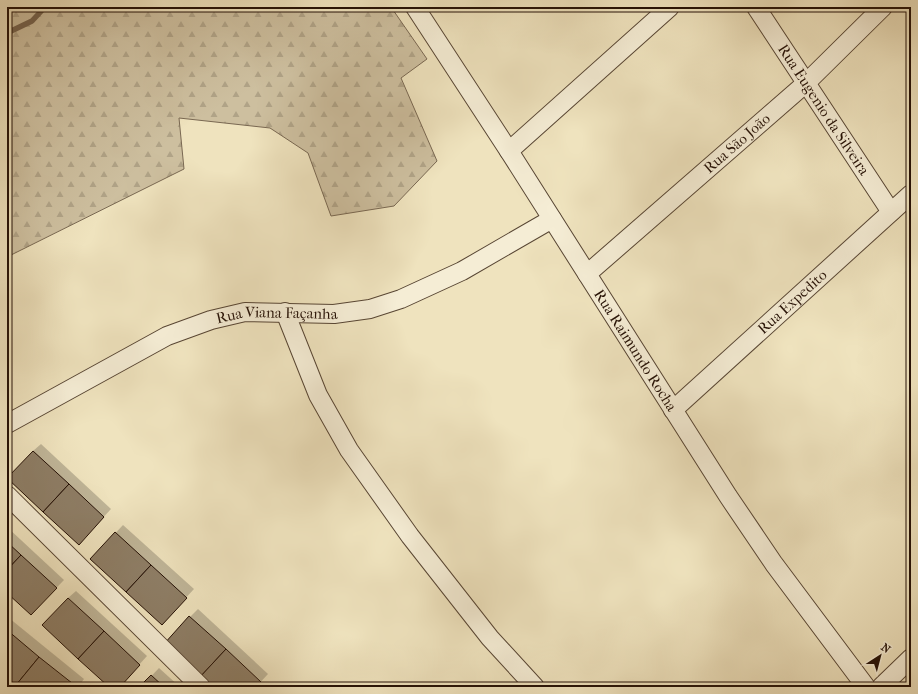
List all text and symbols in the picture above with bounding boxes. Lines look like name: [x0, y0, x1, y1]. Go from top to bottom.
street label: Rua Eugenio da Silveira: [774, 41, 874, 180]
street label: Rua São João: [700, 109, 774, 177]
street label: Rua Expedito: [754, 266, 831, 338]
street label: Rua Raimundo Rocha: [590, 286, 681, 415]
street label: Rua Viana Façanha: [214, 303, 340, 327]
north arrow: [860, 636, 900, 676]
text: N: [878, 641, 893, 656]

